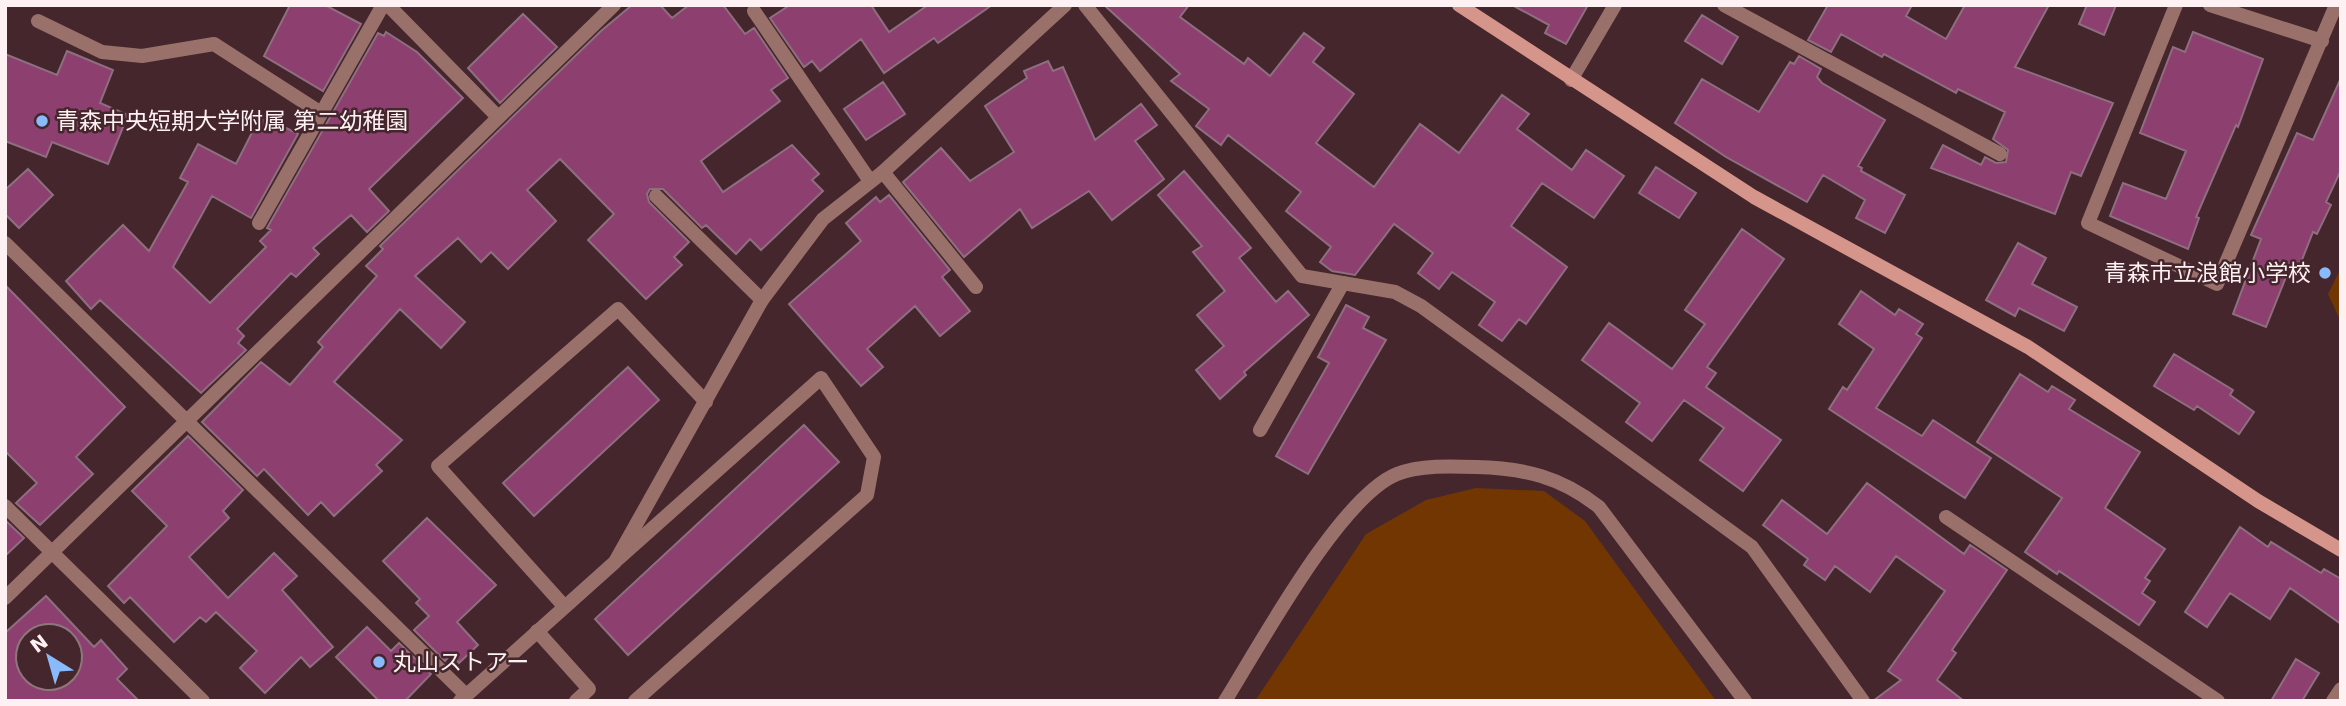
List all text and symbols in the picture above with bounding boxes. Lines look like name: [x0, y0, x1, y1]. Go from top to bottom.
place label: 青森中央短期大学附属 第二幼稚園: [56, 108, 408, 134]
marker: 青森中央短期大学附属 第二幼稚園: [34, 113, 50, 129]
place label: 青森市立浪館小学校: [2104, 260, 2311, 286]
marker: 青森市立浪館小学校: [2317, 265, 2333, 281]
north arrow: [14, 622, 84, 692]
text: N: [26, 630, 52, 657]
place label: 丸山ストアー: [393, 649, 530, 675]
marker: 丸山ストアー: [371, 654, 387, 670]

